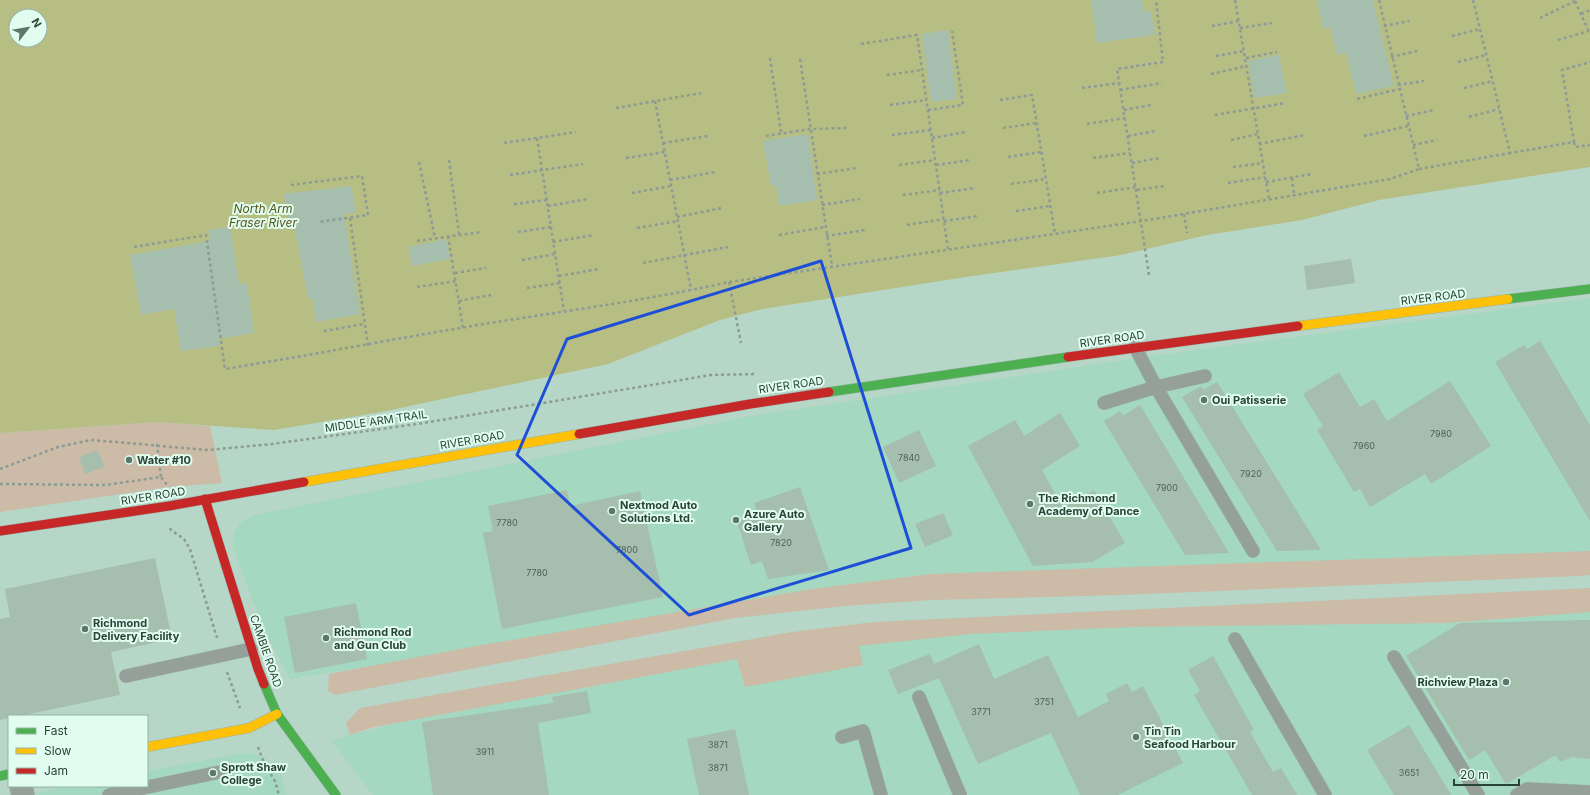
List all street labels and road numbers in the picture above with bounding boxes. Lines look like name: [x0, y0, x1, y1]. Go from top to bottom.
street label: RIVER ROAD: [1400, 286, 1466, 308]
street label: RIVER ROAD: [1079, 328, 1145, 350]
street label: RIVER ROAD: [758, 374, 824, 396]
street label: MIDDLE ARM TRAIL: [324, 407, 428, 435]
street label: RIVER ROAD: [439, 427, 505, 453]
street label: RIVER ROAD: [120, 484, 186, 508]
street label: CAMBIE ROAD: [247, 613, 285, 689]

